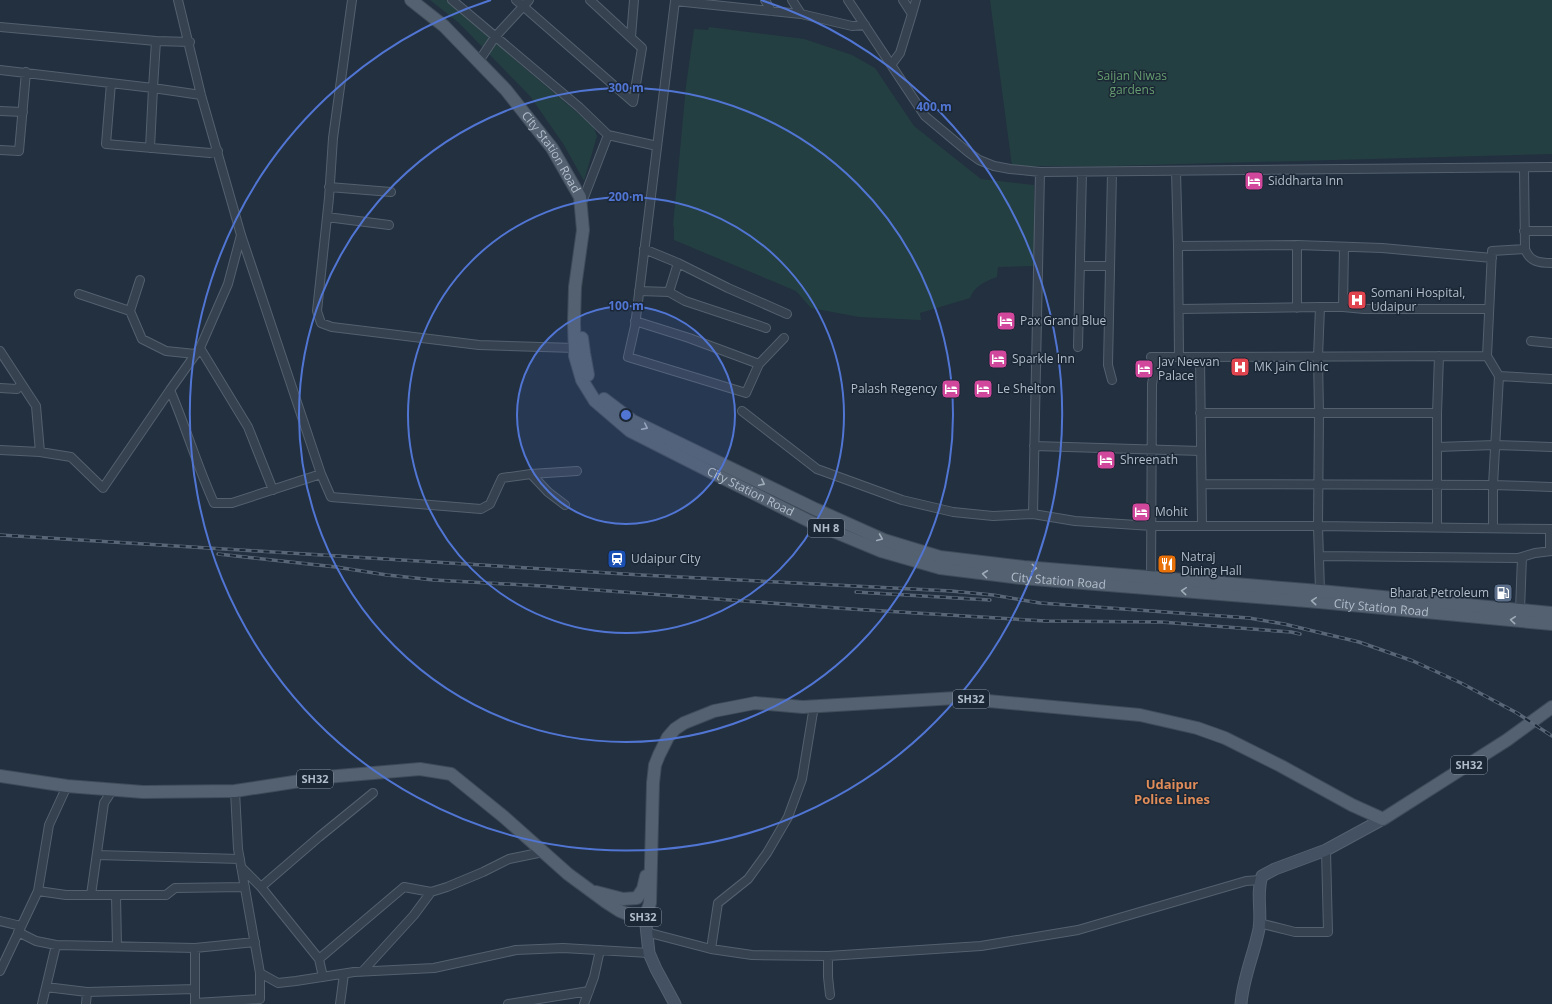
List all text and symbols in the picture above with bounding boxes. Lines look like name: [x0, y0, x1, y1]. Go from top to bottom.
park label: Saijan Niwas gardens: [1097, 67, 1167, 98]
text: 300 m: [608, 79, 644, 96]
text: 400 m: [916, 98, 952, 115]
street label: City Station Road: [518, 107, 585, 196]
hotel icon: Siddharta Inn: [1243, 170, 1265, 192]
place label: Siddharta Inn: [1268, 172, 1343, 189]
text: 200 m: [608, 188, 644, 205]
place label: Somani Hospital, Udaipur: [1371, 284, 1465, 315]
hospital icon: Somani Hospital, Udaipur: [1346, 289, 1368, 311]
text: 100 m: [608, 297, 644, 314]
hotel icon: Pax Grand Blue: [995, 310, 1017, 332]
place label: Pax Grand Blue: [1020, 312, 1107, 329]
hotel icon: Sparkle Inn: [987, 348, 1009, 370]
place label: Sparkle Inn: [1012, 350, 1075, 367]
place label: Jav Neevan Palace: [1157, 353, 1220, 384]
hospital icon: MK Jain Clinic: [1229, 356, 1251, 378]
hotel icon: Jav Neevan Palace: [1133, 358, 1155, 380]
place label: MK Jain Clinic: [1254, 358, 1329, 375]
hotel icon: Palash Regency: [940, 378, 962, 400]
hotel icon: Le Shelton: [972, 378, 994, 400]
place label: Palash Regency: [851, 380, 938, 397]
place label: Le Shelton: [997, 380, 1056, 397]
centre of rings: [619, 408, 633, 422]
one-way arrow: [640, 422, 648, 430]
hotel icon: Shreenath: [1095, 449, 1117, 471]
place label: Shreenath: [1120, 451, 1178, 468]
street label: City Station Road: [704, 462, 797, 520]
one-way arrow: [757, 478, 765, 486]
hotel icon: Mohit: [1130, 501, 1152, 523]
place label: Mohit: [1155, 503, 1188, 520]
road number: NH 8: [808, 519, 844, 537]
one-way arrow: [875, 533, 883, 541]
station icon: Udaipur City: [606, 548, 628, 570]
place label: Natraj Dining Hall: [1181, 548, 1242, 579]
place label: Udaipur City: [631, 550, 701, 567]
restaurant icon: Natraj Dining Hall: [1156, 553, 1178, 575]
one-way arrow: [1031, 563, 1037, 572]
street label: City Station Road: [1010, 568, 1107, 593]
one-way arrow: [982, 569, 988, 578]
fuel station icon: Bharat Petroleum: [1492, 582, 1514, 604]
place label: Bharat Petroleum: [1390, 584, 1489, 601]
one-way arrow: [1181, 587, 1188, 596]
street label: City Station Road: [1333, 594, 1430, 620]
one-way arrow: [1311, 597, 1317, 606]
one-way arrow: [1510, 616, 1516, 625]
road number: SH32: [953, 690, 989, 708]
road number: SH32: [1451, 756, 1487, 774]
road number: SH32: [297, 770, 333, 788]
district label: Udaipur Police Lines: [1134, 775, 1210, 808]
road number: SH32: [625, 908, 661, 926]

